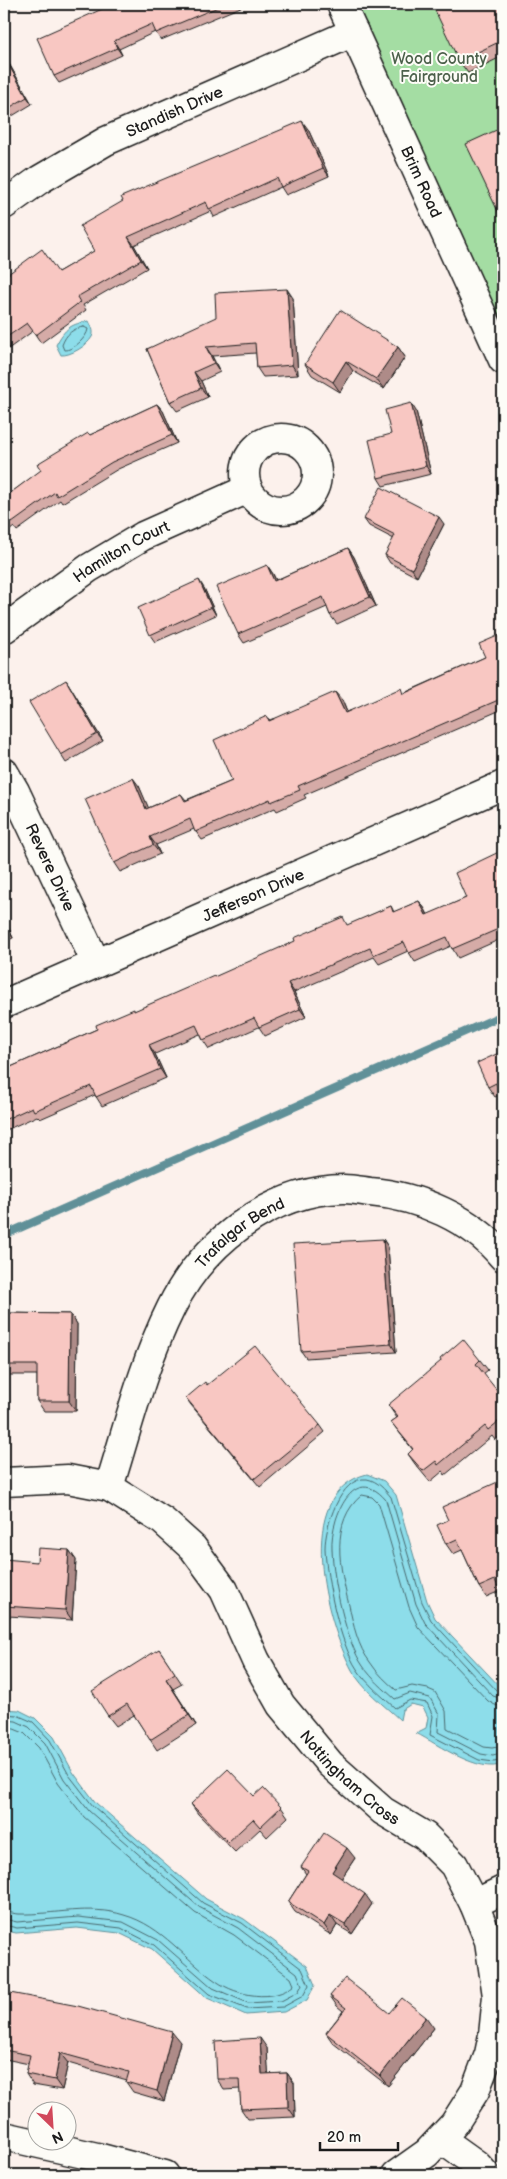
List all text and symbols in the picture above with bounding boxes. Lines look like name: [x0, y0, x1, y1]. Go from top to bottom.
park label: Wood County Fairground: [391, 50, 488, 87]
street label: Standish Drive: [123, 83, 227, 142]
street label: Brim Road: [396, 143, 445, 221]
street label: Hamilton Court: [70, 517, 173, 587]
street label: Revere Drive: [21, 821, 78, 915]
street label: Jefferson Drive: [200, 865, 308, 927]
street label: Trafalgar Bend: [192, 1194, 288, 1273]
street label: Nottingham Cross: [295, 1727, 402, 1830]
north arrow: [28, 2102, 78, 2152]
scale bar: [320, 2119, 397, 2151]
text: N: [49, 2127, 66, 2147]
text: 20 m: [327, 2128, 361, 2147]

